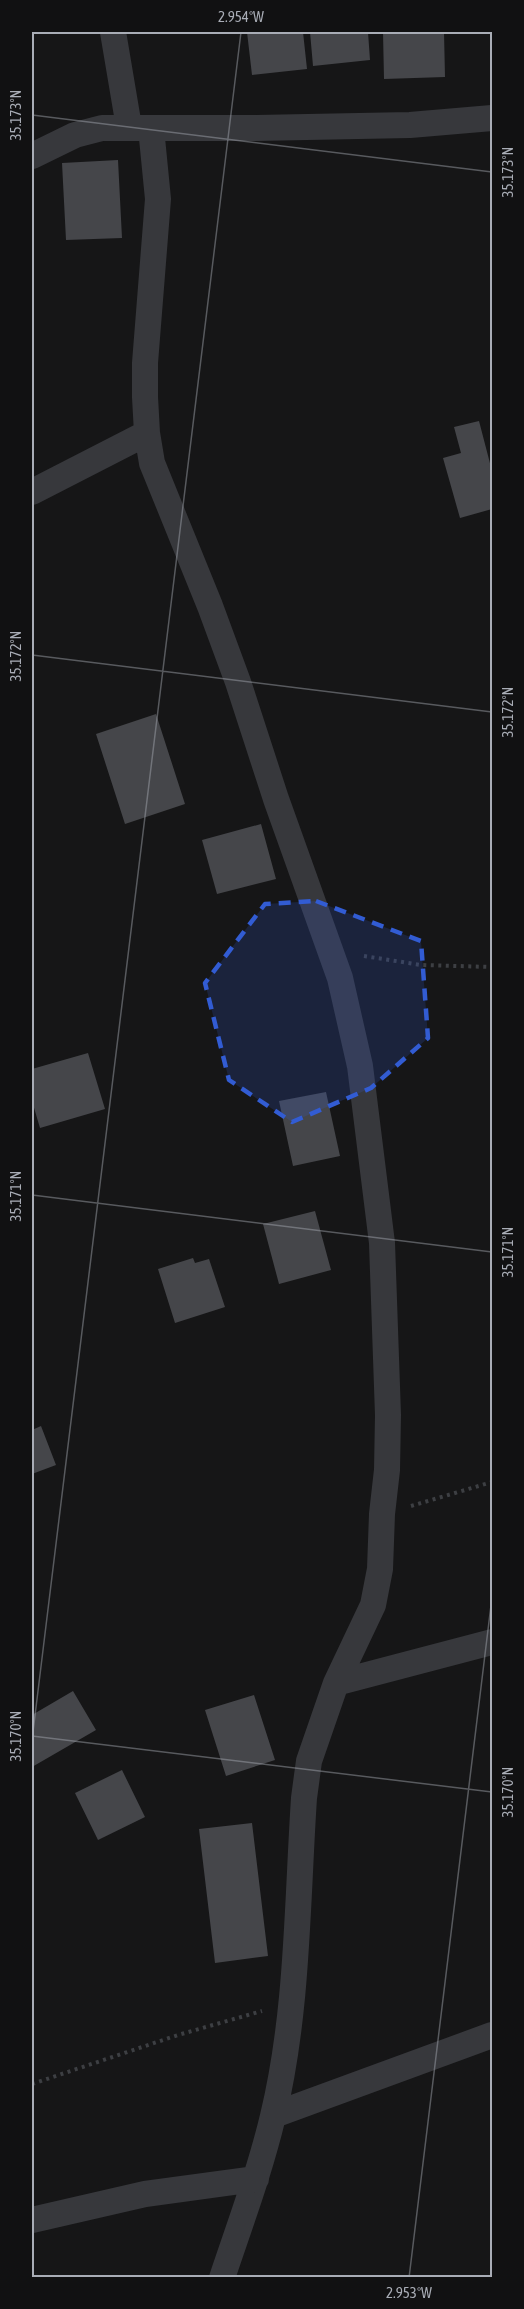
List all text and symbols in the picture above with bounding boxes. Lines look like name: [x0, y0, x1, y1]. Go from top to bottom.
text: 2.954°W: [218, 8, 264, 25]
text: 35.173°N: [7, 90, 24, 140]
text: 35.173°N: [499, 147, 516, 197]
text: 35.172°N: [7, 631, 24, 681]
text: 35.172°N: [499, 687, 516, 737]
text: 35.171°N: [7, 1171, 24, 1221]
text: 35.171°N: [499, 1227, 516, 1277]
text: 35.170°N: [7, 1711, 24, 1761]
text: 35.170°N: [499, 1767, 516, 1817]
text: 2.953°W: [386, 2284, 432, 2301]

